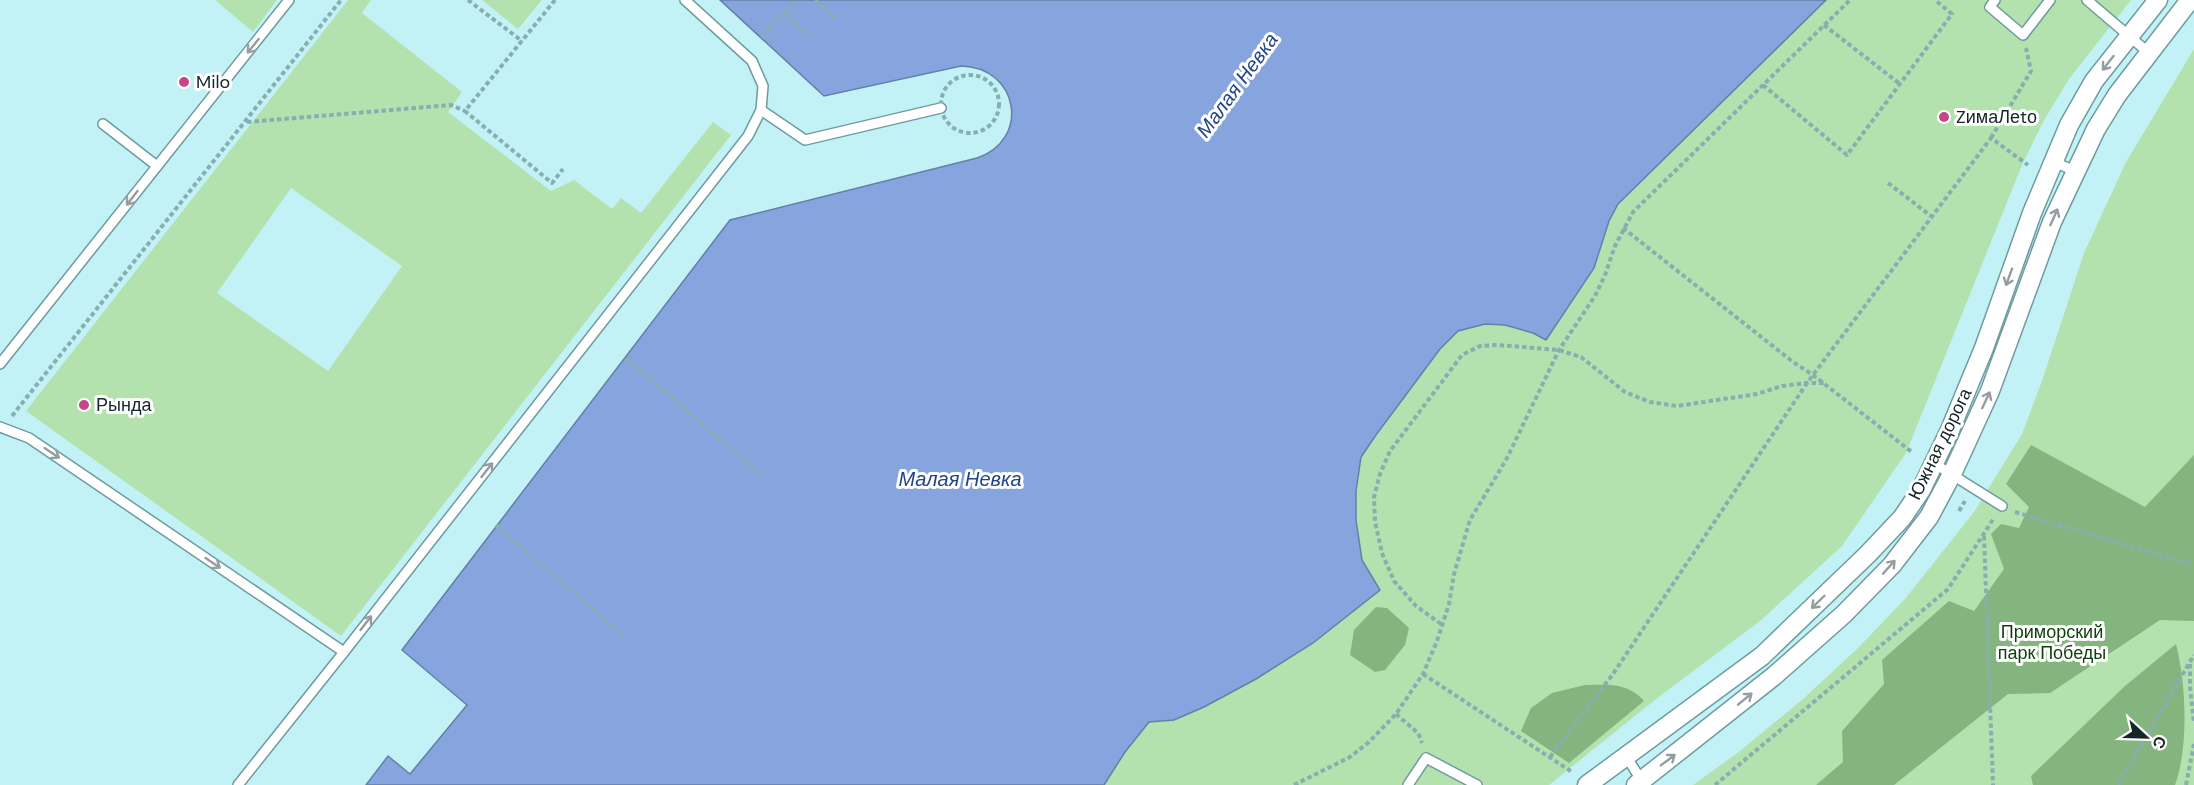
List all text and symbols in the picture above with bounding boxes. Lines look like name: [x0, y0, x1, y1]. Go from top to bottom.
water label: Малая Невка: [1190, 28, 1284, 142]
one-way arrow: [247, 38, 260, 54]
one-way arrow: [2102, 54, 2115, 70]
place label: Milo: [196, 70, 230, 94]
marker: Milo: [177, 75, 191, 89]
place label: ZимаЛеtо: [1956, 105, 2037, 129]
marker: ZимаЛеtо: [1937, 110, 1951, 124]
one-way arrow: [125, 190, 138, 206]
one-way arrow: [2049, 208, 2060, 227]
one-way arrow: [2003, 267, 2014, 285]
street label: Южная дорога: [1903, 383, 1978, 504]
one-way arrow: [1981, 391, 1993, 409]
place label: Рында: [96, 393, 152, 417]
marker: Рында: [77, 398, 91, 412]
one-way arrow: [43, 447, 59, 459]
one-way arrow: [480, 462, 493, 478]
water label: Малая Невка: [898, 466, 1022, 492]
one-way arrow: [204, 557, 221, 569]
one-way arrow: [1882, 560, 1896, 575]
one-way arrow: [1810, 595, 1825, 609]
one-way arrow: [360, 616, 373, 632]
park label: Приморский парк Победы: [1998, 620, 2106, 665]
one-way arrow: [1737, 693, 1753, 706]
north arrow: [2116, 707, 2176, 767]
text: С: [2147, 733, 2171, 752]
one-way arrow: [1660, 754, 1676, 767]

